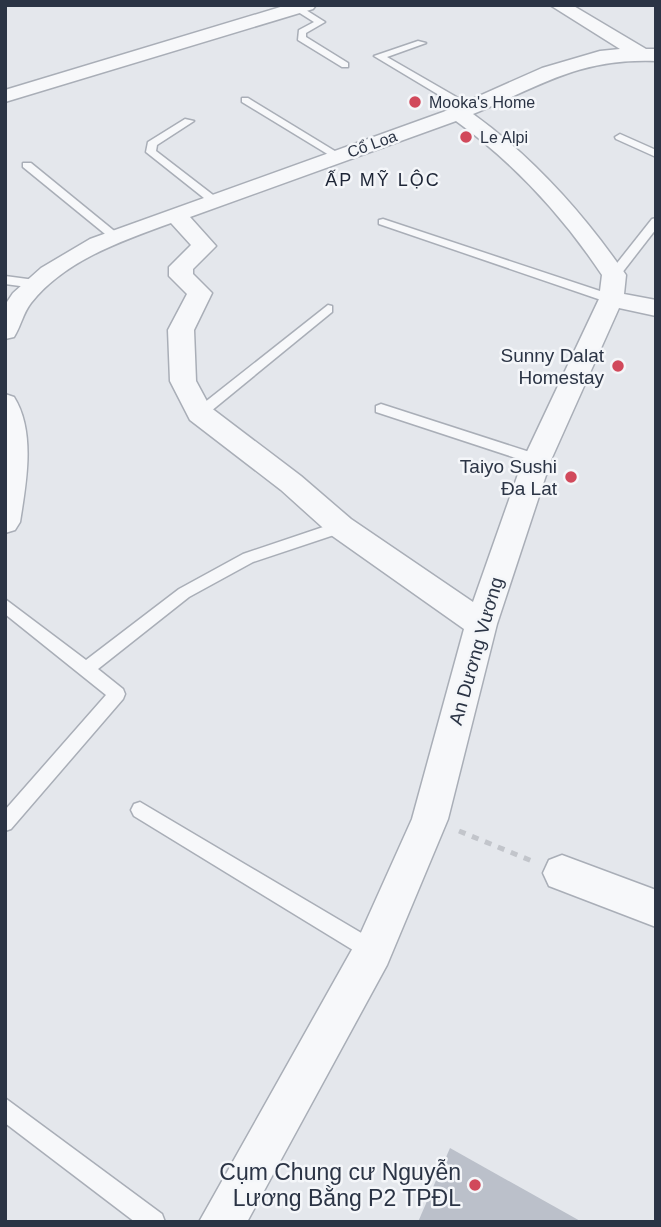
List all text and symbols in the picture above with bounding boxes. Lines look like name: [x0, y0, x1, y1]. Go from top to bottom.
marker: Mooka's Home: [407, 94, 423, 110]
place label: Mooka's Home: [429, 94, 535, 111]
street label: Cổ Loa: [345, 127, 399, 161]
marker: Le Alpi: [458, 129, 474, 145]
place label: Le Alpi: [480, 129, 528, 146]
district label: ẤP MỸ LỘC: [325, 169, 441, 190]
place label: Sunny Dalat Homestay: [500, 345, 605, 388]
marker: Sunny Dalat Homestay: [610, 358, 626, 374]
place label: Taiyo Sushi Đa Lat: [460, 456, 558, 499]
marker: Taiyo Sushi Đa Lat: [563, 469, 579, 485]
street label: An Dương Vương: [445, 575, 507, 727]
place label: Cụm Chung cư Nguyễn Lương Bằng P2 TPĐL: [219, 1159, 461, 1211]
marker: Cụm Chung cư Nguyễn Lương Bằng P2 TPĐL: [467, 1177, 483, 1193]

